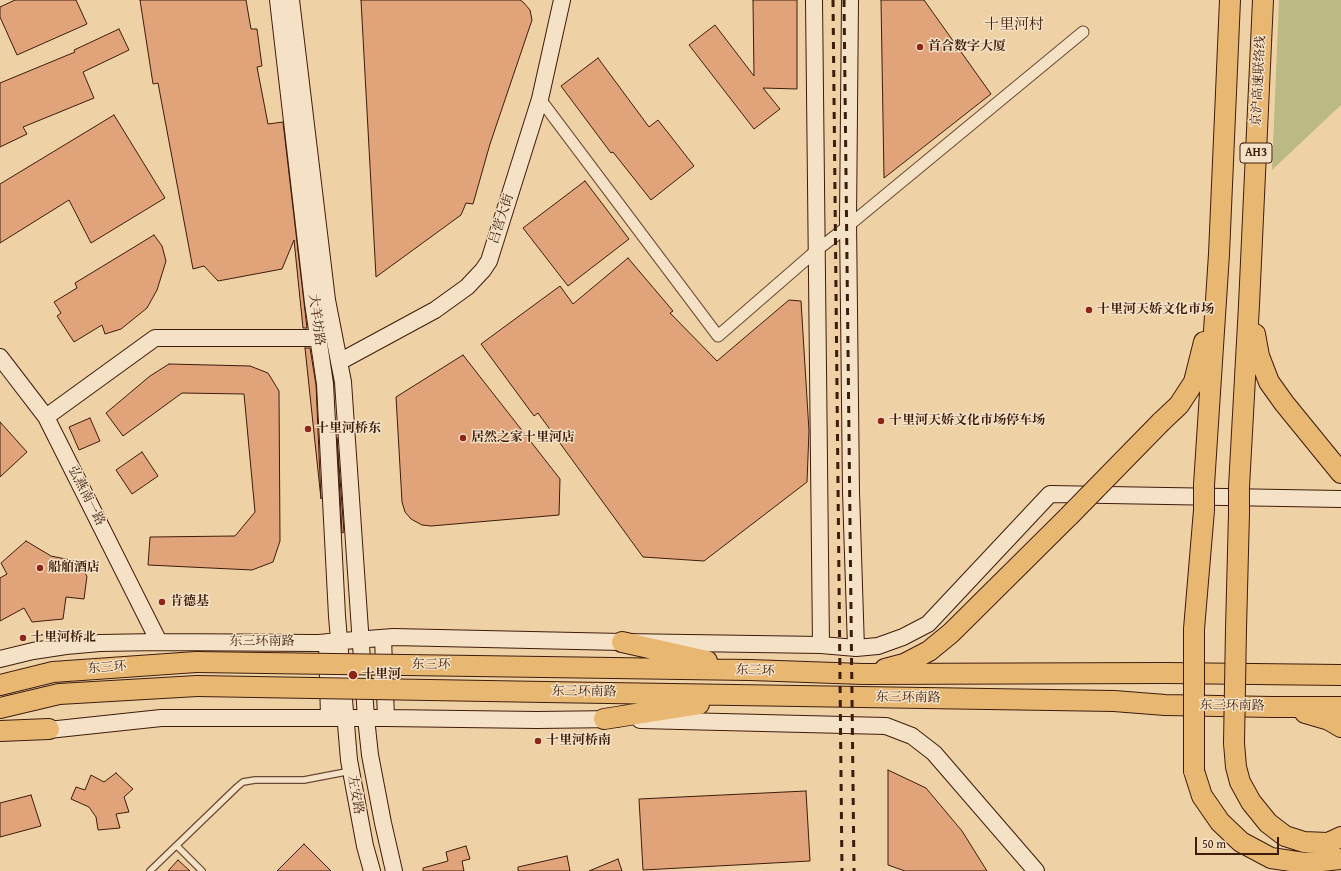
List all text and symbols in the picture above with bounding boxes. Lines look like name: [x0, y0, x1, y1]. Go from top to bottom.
district label: 十里河村: [984, 16, 1044, 34]
street label: 京沪高速联络线: [1249, 35, 1269, 127]
place label: 首合数字大厦: [928, 39, 1006, 55]
marker: 首合数字大厦: [915, 42, 925, 52]
road number: AH3: [1240, 143, 1272, 163]
street label: 吕营大街: [487, 192, 517, 246]
street label: 大羊坊路: [305, 293, 327, 347]
place label: 十里河天娇文化市场: [1097, 302, 1214, 318]
marker: 十里河天娇文化市场: [1084, 305, 1094, 315]
place label: 十里河天娇文化市场停车场: [889, 413, 1045, 429]
marker: 十里河天娇文化市场停车场: [876, 416, 886, 426]
place label: 十里河桥东: [316, 421, 381, 437]
marker: 十里河桥东: [303, 424, 313, 434]
place label: 居然之家十里河店: [471, 430, 575, 446]
marker: 居然之家十里河店: [458, 433, 468, 443]
street label: 弘燕南一路: [64, 464, 108, 528]
place label: 船舶酒店: [48, 560, 100, 576]
marker: 船舶酒店: [35, 563, 45, 573]
place label: 肯德基: [170, 594, 209, 610]
marker: 肯德基: [157, 597, 167, 607]
place label: 十里河桥北: [31, 630, 96, 646]
marker: 十里河桥北: [18, 633, 28, 643]
street label: 东三环南路: [230, 634, 294, 650]
street label: 东三环: [411, 657, 451, 673]
street label: 东三环: [87, 659, 127, 677]
street label: 东三环: [735, 663, 775, 679]
place label: 十里河: [362, 667, 401, 683]
marker: 十里河: [347, 669, 359, 681]
street label: 东三环南路: [551, 684, 617, 700]
street label: 东三环南路: [875, 690, 941, 706]
street label: 东三环南路: [1199, 698, 1265, 714]
place label: 十里河桥南: [546, 733, 611, 749]
marker: 十里河桥南: [533, 736, 543, 746]
street label: 左安路: [344, 774, 366, 816]
scale bar: [1197, 829, 1281, 855]
text: 50 m: [1202, 835, 1226, 852]

